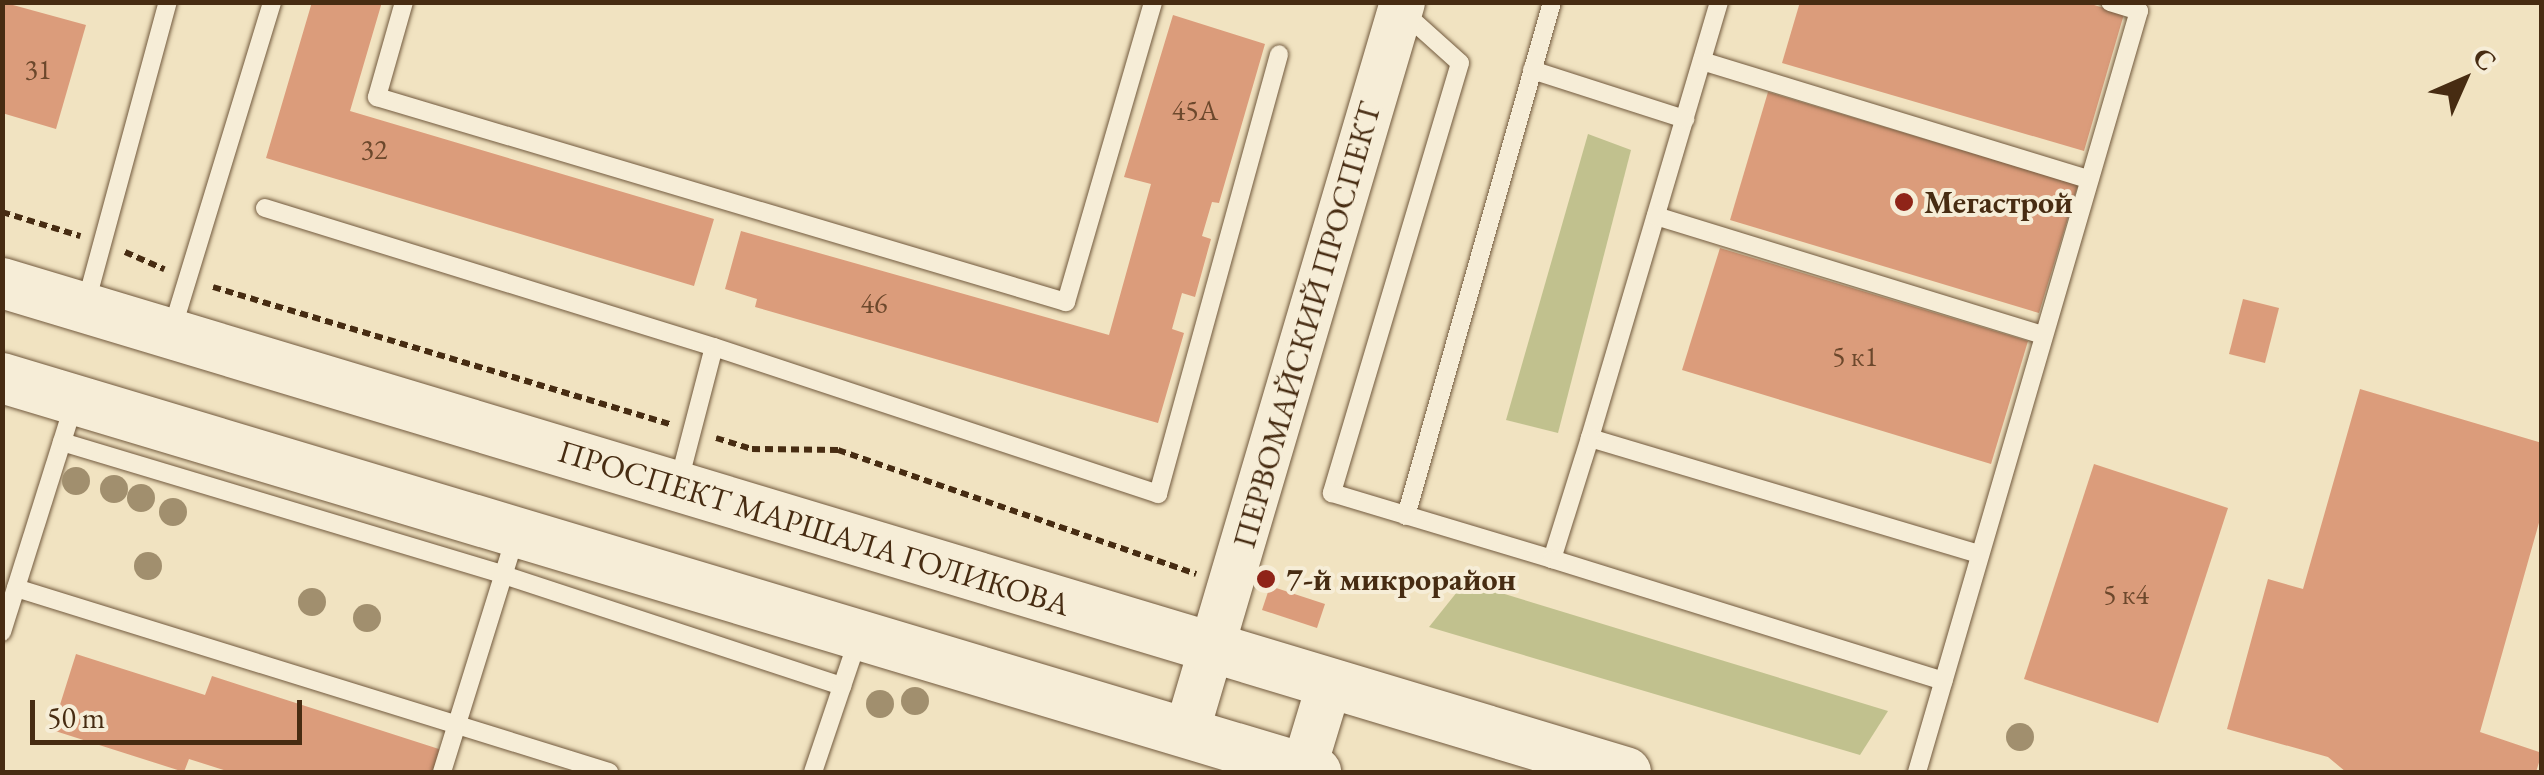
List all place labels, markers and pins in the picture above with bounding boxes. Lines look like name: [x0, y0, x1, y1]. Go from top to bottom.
place label: Мегастрой: [1924, 183, 2073, 221]
marker: Мегастрой: [1893, 191, 1915, 213]
place label: 7-й микрорайон: [1286, 560, 1516, 598]
marker: 7-й микрорайон: [1255, 568, 1277, 590]

